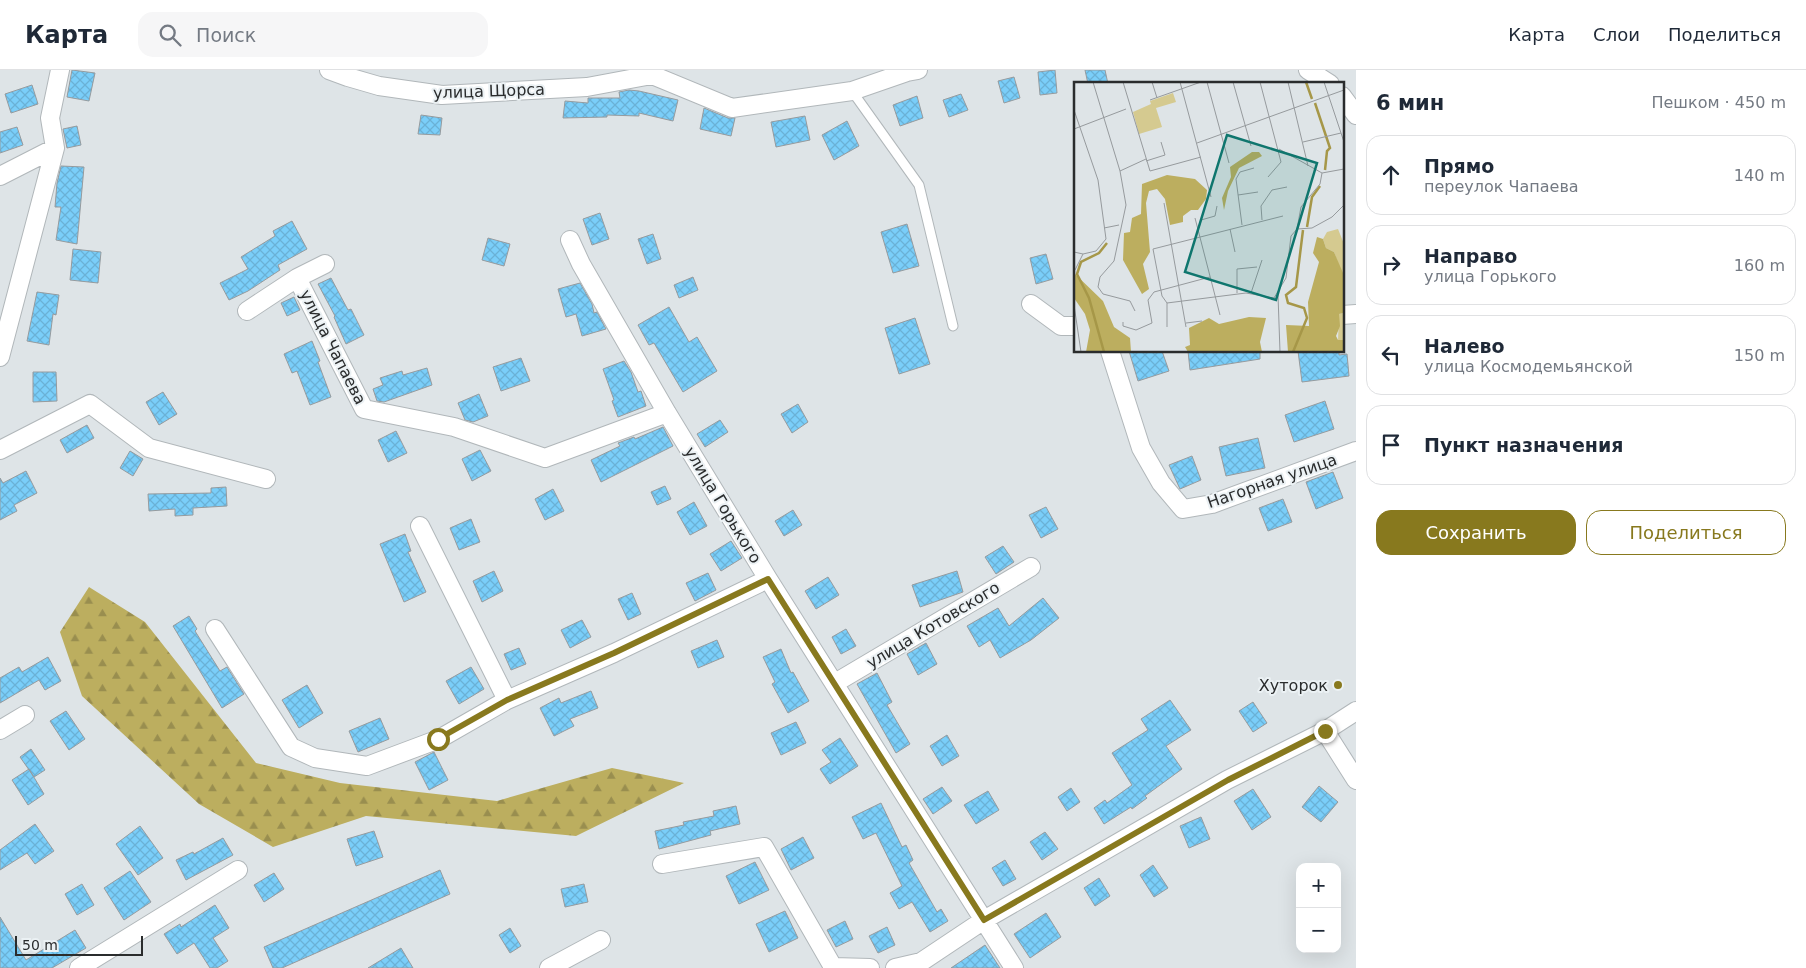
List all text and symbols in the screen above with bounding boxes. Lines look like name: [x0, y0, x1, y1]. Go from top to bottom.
search box: [138, 12, 488, 57]
text: Карта: [25, 21, 108, 49]
icon: search: [156, 21, 184, 49]
text: Поиск: [196, 24, 256, 46]
text: Карта: [1508, 24, 1565, 45]
text: Слои: [1593, 24, 1640, 45]
text: Поделиться: [1668, 24, 1781, 45]
street label: улица Щорса: [433, 80, 545, 102]
inset map: [1074, 82, 1344, 352]
text: 6 мин: [1376, 91, 1444, 115]
text: Пешком · 450 m: [1651, 93, 1786, 112]
text: Прямо: [1424, 155, 1494, 177]
icon: ahead: [1377, 161, 1405, 189]
text: 140 m: [1734, 166, 1785, 185]
text: переулок Чапаева: [1424, 177, 1579, 196]
text: Направо: [1424, 245, 1517, 267]
icon: right: [1377, 251, 1405, 279]
text: 160 m: [1734, 256, 1785, 275]
text: улица Горького: [1424, 267, 1557, 286]
street label: улица Чапаева: [296, 287, 370, 407]
text: Налево: [1424, 335, 1505, 357]
icon: left: [1377, 341, 1405, 369]
text: 150 m: [1734, 346, 1785, 365]
text: улица Космодемьянской: [1424, 357, 1633, 376]
icon: arrive: [1377, 431, 1405, 459]
text: Пункт назначения: [1424, 434, 1623, 456]
street label: улица Горького: [681, 443, 765, 567]
street label: Нагорная улица: [1205, 450, 1339, 512]
button: Сохранить: [1376, 510, 1576, 555]
button: Поделиться: [1586, 510, 1786, 555]
street label: улица Котовского: [863, 578, 1003, 672]
place label: Хуторок: [1259, 676, 1328, 695]
marker: Хуторок: [1332, 679, 1344, 691]
route end: [1314, 720, 1337, 743]
route start: [427, 728, 450, 751]
map controls: [1296, 863, 1341, 953]
button: +: [1296, 863, 1341, 908]
button: −: [1296, 908, 1341, 953]
scale bar: [15, 933, 142, 956]
text: 50 m: [22, 937, 58, 953]

